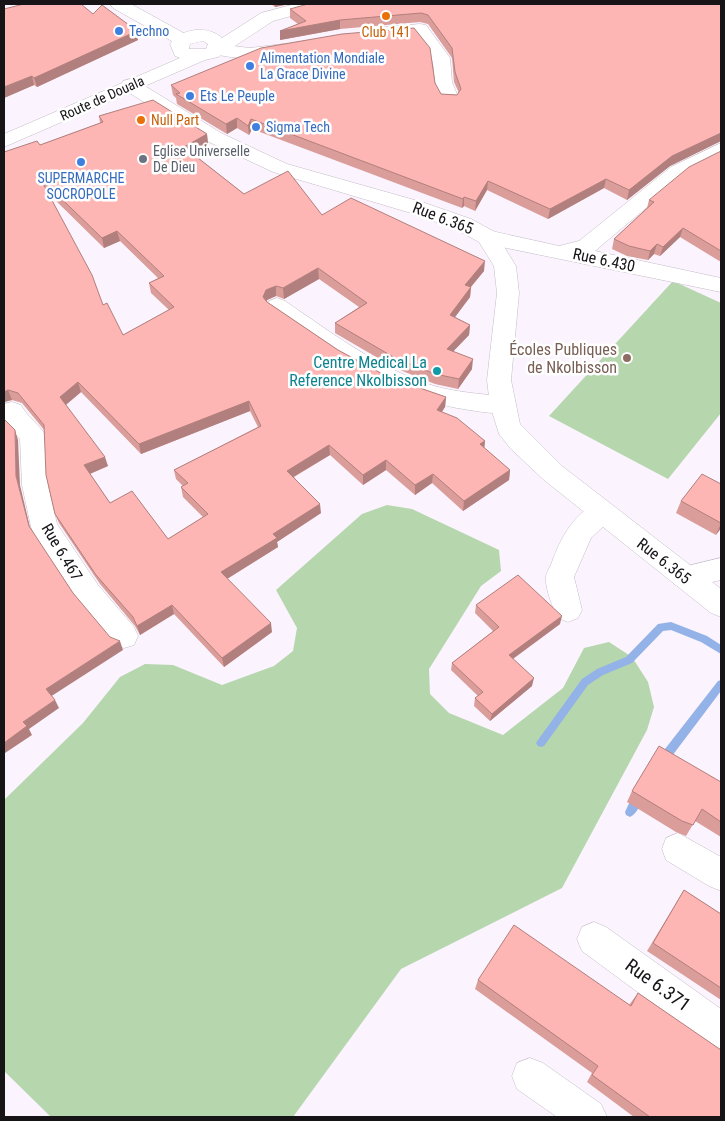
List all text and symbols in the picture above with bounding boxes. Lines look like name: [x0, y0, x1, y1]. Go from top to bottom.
marker: Club 141: [380, 10, 392, 22]
place label: Techno: [129, 23, 169, 39]
place label: Club 141: [362, 24, 410, 40]
marker: Techno: [113, 25, 125, 37]
place label: Alimentation Mondiale La Grace Divine: [260, 50, 385, 82]
marker: Alimentation Mondiale La Grace Divine: [244, 60, 256, 72]
street label: Route de Douala: [58, 72, 146, 124]
place label: Ets Le Peuple: [200, 88, 275, 104]
marker: Ets Le Peuple: [184, 90, 196, 102]
place label: Null Part: [151, 112, 199, 128]
marker: Null Part: [135, 114, 147, 126]
place label: Sigma Tech: [266, 119, 330, 135]
marker: Sigma Tech: [250, 121, 262, 133]
place label: Eglise Universelle De Dieu: [153, 143, 250, 175]
marker: Eglise Universelle De Dieu: [137, 153, 149, 165]
marker: SUPERMARCHE SOCROPOLE: [75, 156, 87, 168]
place label: SUPERMARCHE SOCROPOLE: [37, 170, 125, 202]
street label: Rue 6.365: [410, 198, 476, 238]
street label: Rue 6.430: [571, 244, 637, 276]
place label: Écoles Publiques de Nkolbisson: [509, 340, 617, 377]
marker: Écoles Publiques de Nkolbisson: [621, 352, 633, 364]
place label: Centre Medical La Reference Nkolbisson: [289, 353, 427, 390]
marker: Centre Medical La Reference Nkolbisson: [431, 365, 443, 377]
street label: Rue 6.467: [38, 520, 86, 584]
street label: Rue 6.365: [633, 534, 695, 588]
street label: Rue 6.371: [621, 954, 695, 1016]

